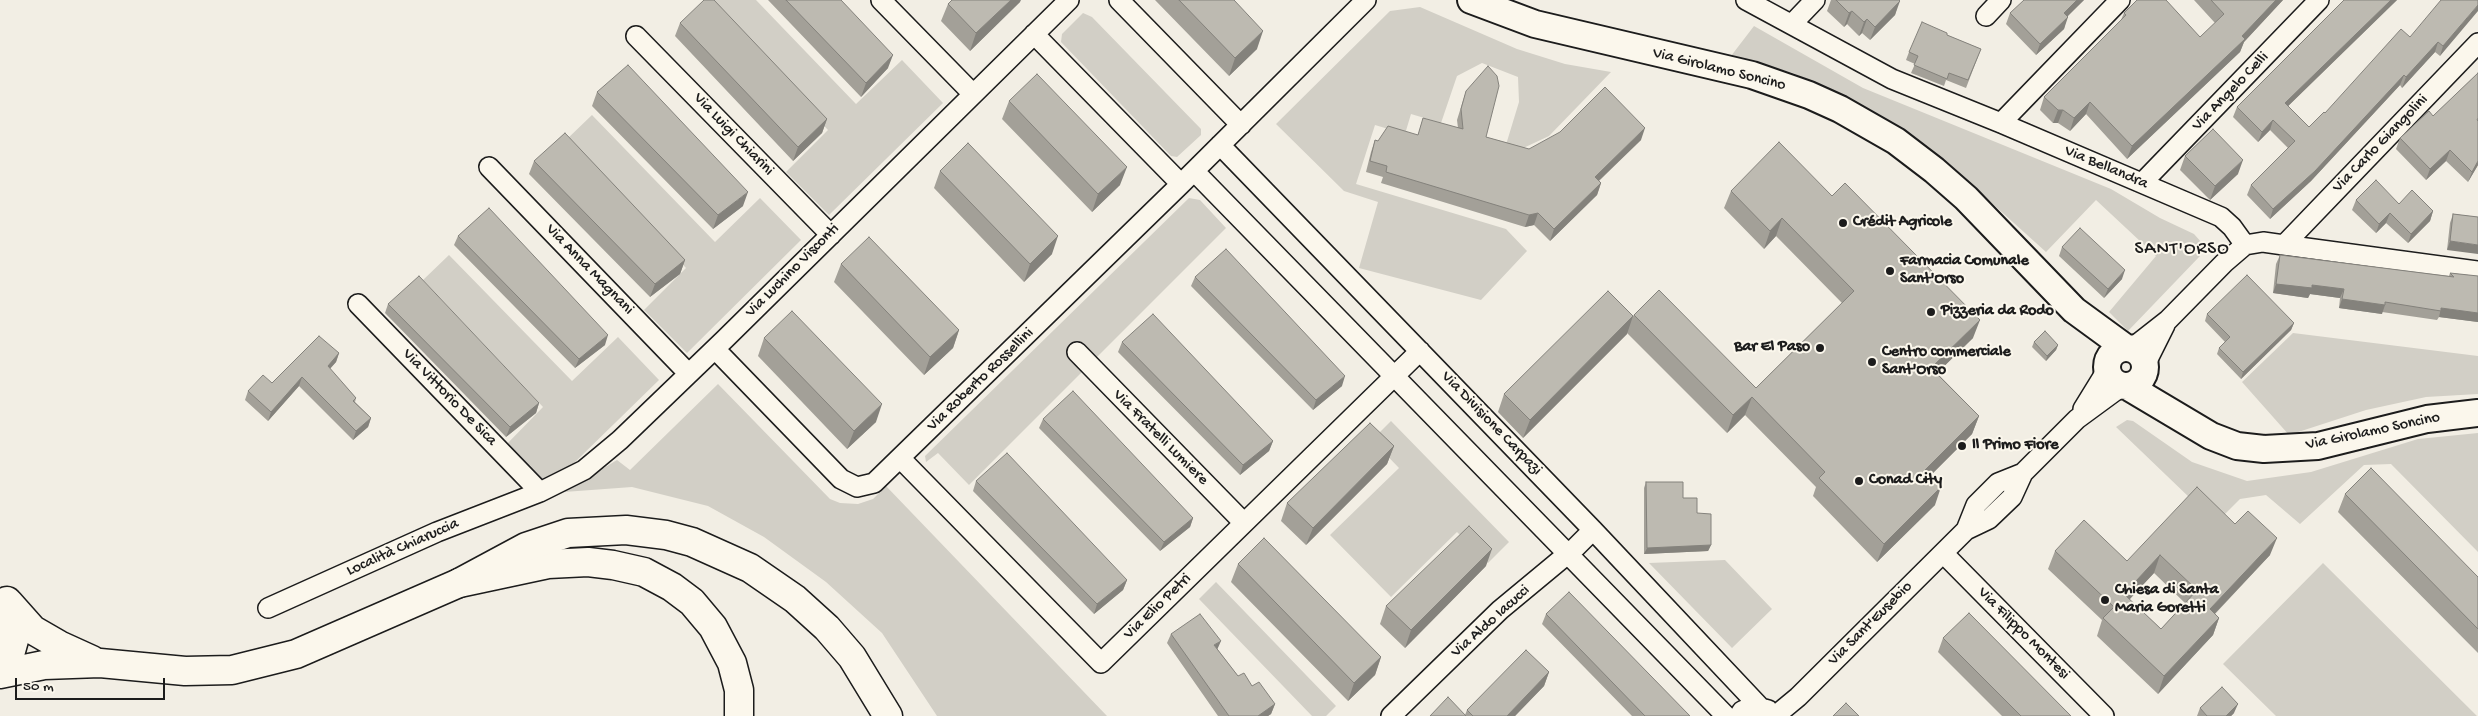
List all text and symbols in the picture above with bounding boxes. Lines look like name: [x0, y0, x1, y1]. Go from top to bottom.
street label: Via Girolamo Soncino: [1650, 44, 1788, 96]
street label: Via Angelo Celli: [2188, 48, 2274, 136]
street label: Via Luigi Chiarini: [689, 89, 777, 181]
street label: Via Carlo Giangolini: [2329, 91, 2433, 197]
street label: Via Bellandra: [2061, 142, 2151, 194]
place label: Crédit Agricole: [1853, 213, 1952, 233]
marker: Crédit Agricole: [1837, 217, 1849, 229]
street label: Via Luchino Visconti: [742, 220, 844, 322]
street label: Via Anna Magnani: [541, 221, 637, 319]
district label: SANT'ORSO: [2133, 239, 2231, 261]
place label: Farmacia Comunale Sant'Orso: [1900, 252, 2029, 290]
marker: Farmacia Comunale Sant'Orso: [1884, 265, 1896, 277]
place label: Pizzeria da Rodo: [1941, 302, 2054, 322]
marker: Pizzeria da Rodo: [1925, 306, 1937, 318]
street label: Via Roberto Rossellini: [924, 324, 1038, 436]
place label: Bar El Paso: [1734, 338, 1810, 358]
marker: Bar El Paso: [1814, 342, 1826, 354]
place label: Centro commerciale Sant'Orso: [1882, 343, 2011, 381]
street label: Via Vittorio De Sica: [398, 345, 500, 451]
marker: Centro commerciale Sant'Orso: [1866, 356, 1878, 368]
street label: Via Divisione Carpazi: [1436, 368, 1546, 480]
street label: Via Fratelli Lumiere: [1108, 386, 1212, 490]
street label: Via Girolamo Soncino: [2304, 408, 2442, 456]
place label: Il Primo Fiore: [1972, 436, 2058, 456]
marker: Il Primo Fiore: [1956, 440, 1968, 452]
place label: Conad City: [1869, 471, 1942, 491]
marker: Conad City: [1853, 475, 1865, 487]
street label: Località Chiaruccia: [344, 515, 462, 581]
street label: Via Elio Petri: [1120, 570, 1196, 644]
street label: Via Sant'Eusebio: [1825, 578, 1917, 670]
place label: Chiesa di Santa Maria Goretti: [2115, 581, 2219, 619]
street label: Via Aldo Iacucci: [1448, 582, 1534, 662]
street label: Via Filippo Montesi: [1973, 584, 2073, 684]
marker: Chiesa di Santa Maria Goretti: [2099, 594, 2111, 606]
scale bar: [18, 668, 168, 700]
text: 50 m: [23, 678, 54, 696]

